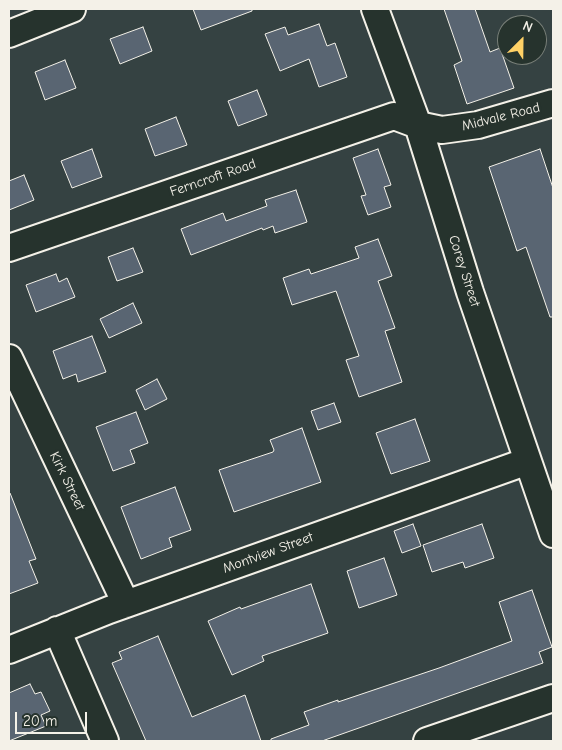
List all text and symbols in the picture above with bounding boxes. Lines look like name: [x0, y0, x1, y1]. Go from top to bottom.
north arrow: [497, 15, 547, 65]
text: N: [520, 17, 535, 36]
street label: Midvale Road: [460, 99, 542, 135]
street label: Ferncroft Road: [168, 155, 258, 201]
street label: Corey Street: [445, 233, 483, 309]
street label: Kirk Street: [46, 449, 88, 513]
street label: Montview Street: [220, 529, 316, 577]
scale bar: [18, 702, 90, 734]
text: 20 m: [23, 712, 57, 730]

